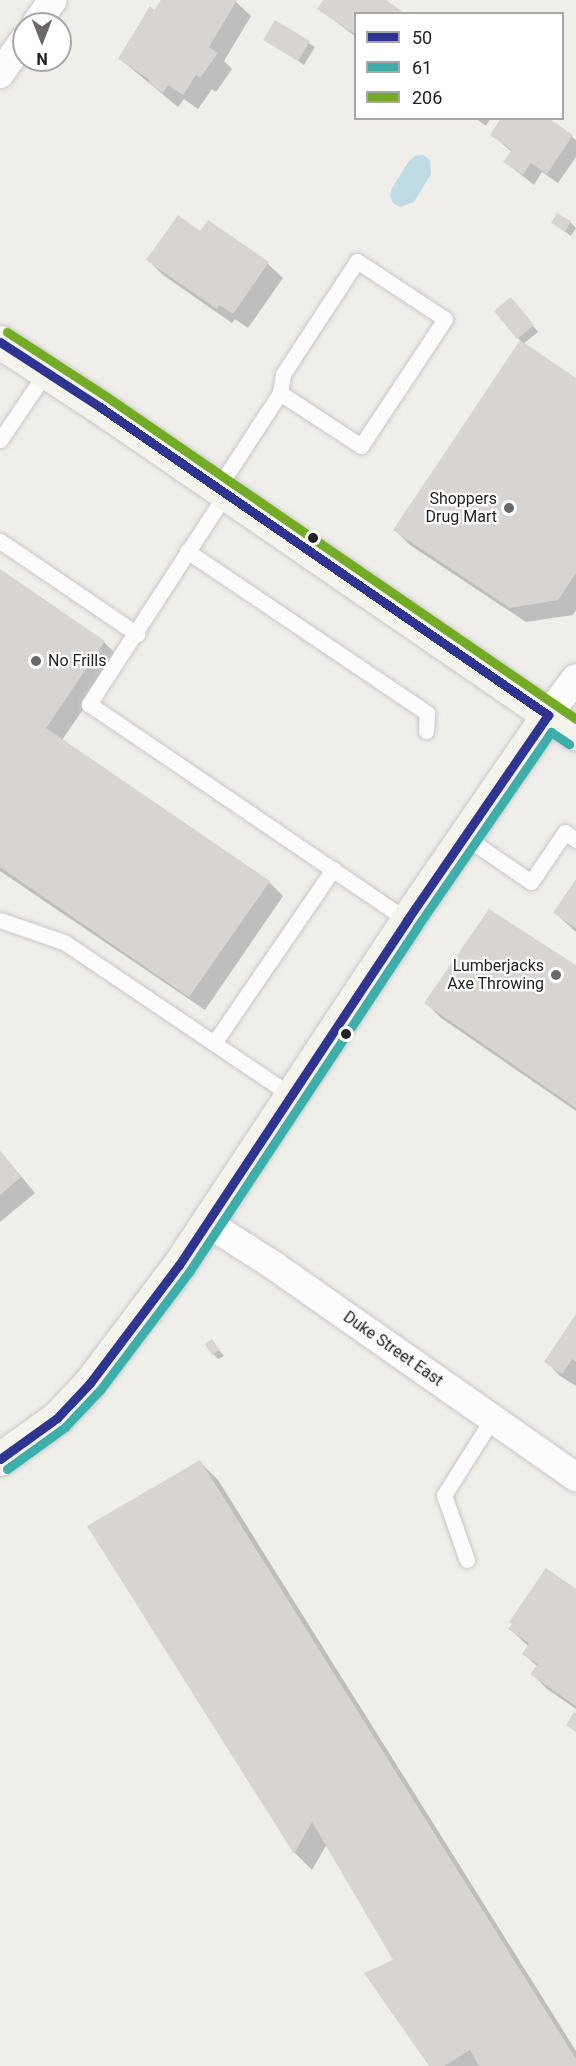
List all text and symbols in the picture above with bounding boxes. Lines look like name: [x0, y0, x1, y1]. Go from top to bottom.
north arrow: [12, 12, 72, 72]
legend: [354, 12, 564, 120]
text: 50: [412, 27, 432, 48]
text: N: [36, 49, 48, 68]
text: 61: [412, 57, 432, 78]
text: 206: [412, 87, 442, 108]
place label: Shoppers Drug Mart: [426, 489, 497, 527]
marker: Shoppers Drug Mart: [502, 501, 516, 515]
unlabelled marker: [307, 532, 319, 544]
place label: No Frills: [48, 651, 106, 671]
marker: No Frills: [29, 654, 43, 668]
place label: Lumberjacks Axe Throwing: [447, 956, 544, 994]
marker: Lumberjacks Axe Throwing: [549, 968, 563, 982]
unlabelled marker: [340, 1028, 352, 1040]
street label: Duke Street East: [339, 1308, 447, 1390]

